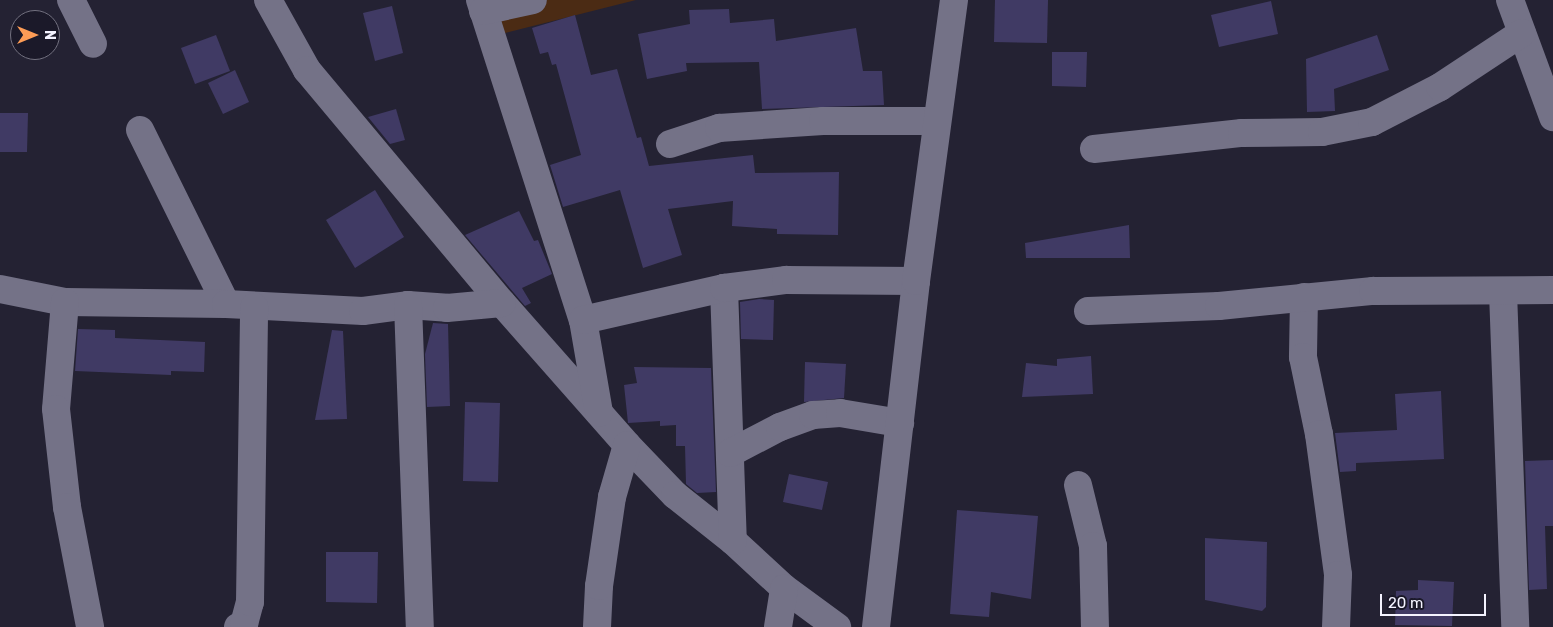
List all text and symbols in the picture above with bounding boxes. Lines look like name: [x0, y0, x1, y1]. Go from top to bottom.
north arrow: [10, 10, 60, 60]
text: N: [41, 30, 58, 40]
scale bar: [1383, 584, 1489, 616]
text: 20 m: [1388, 594, 1423, 612]

